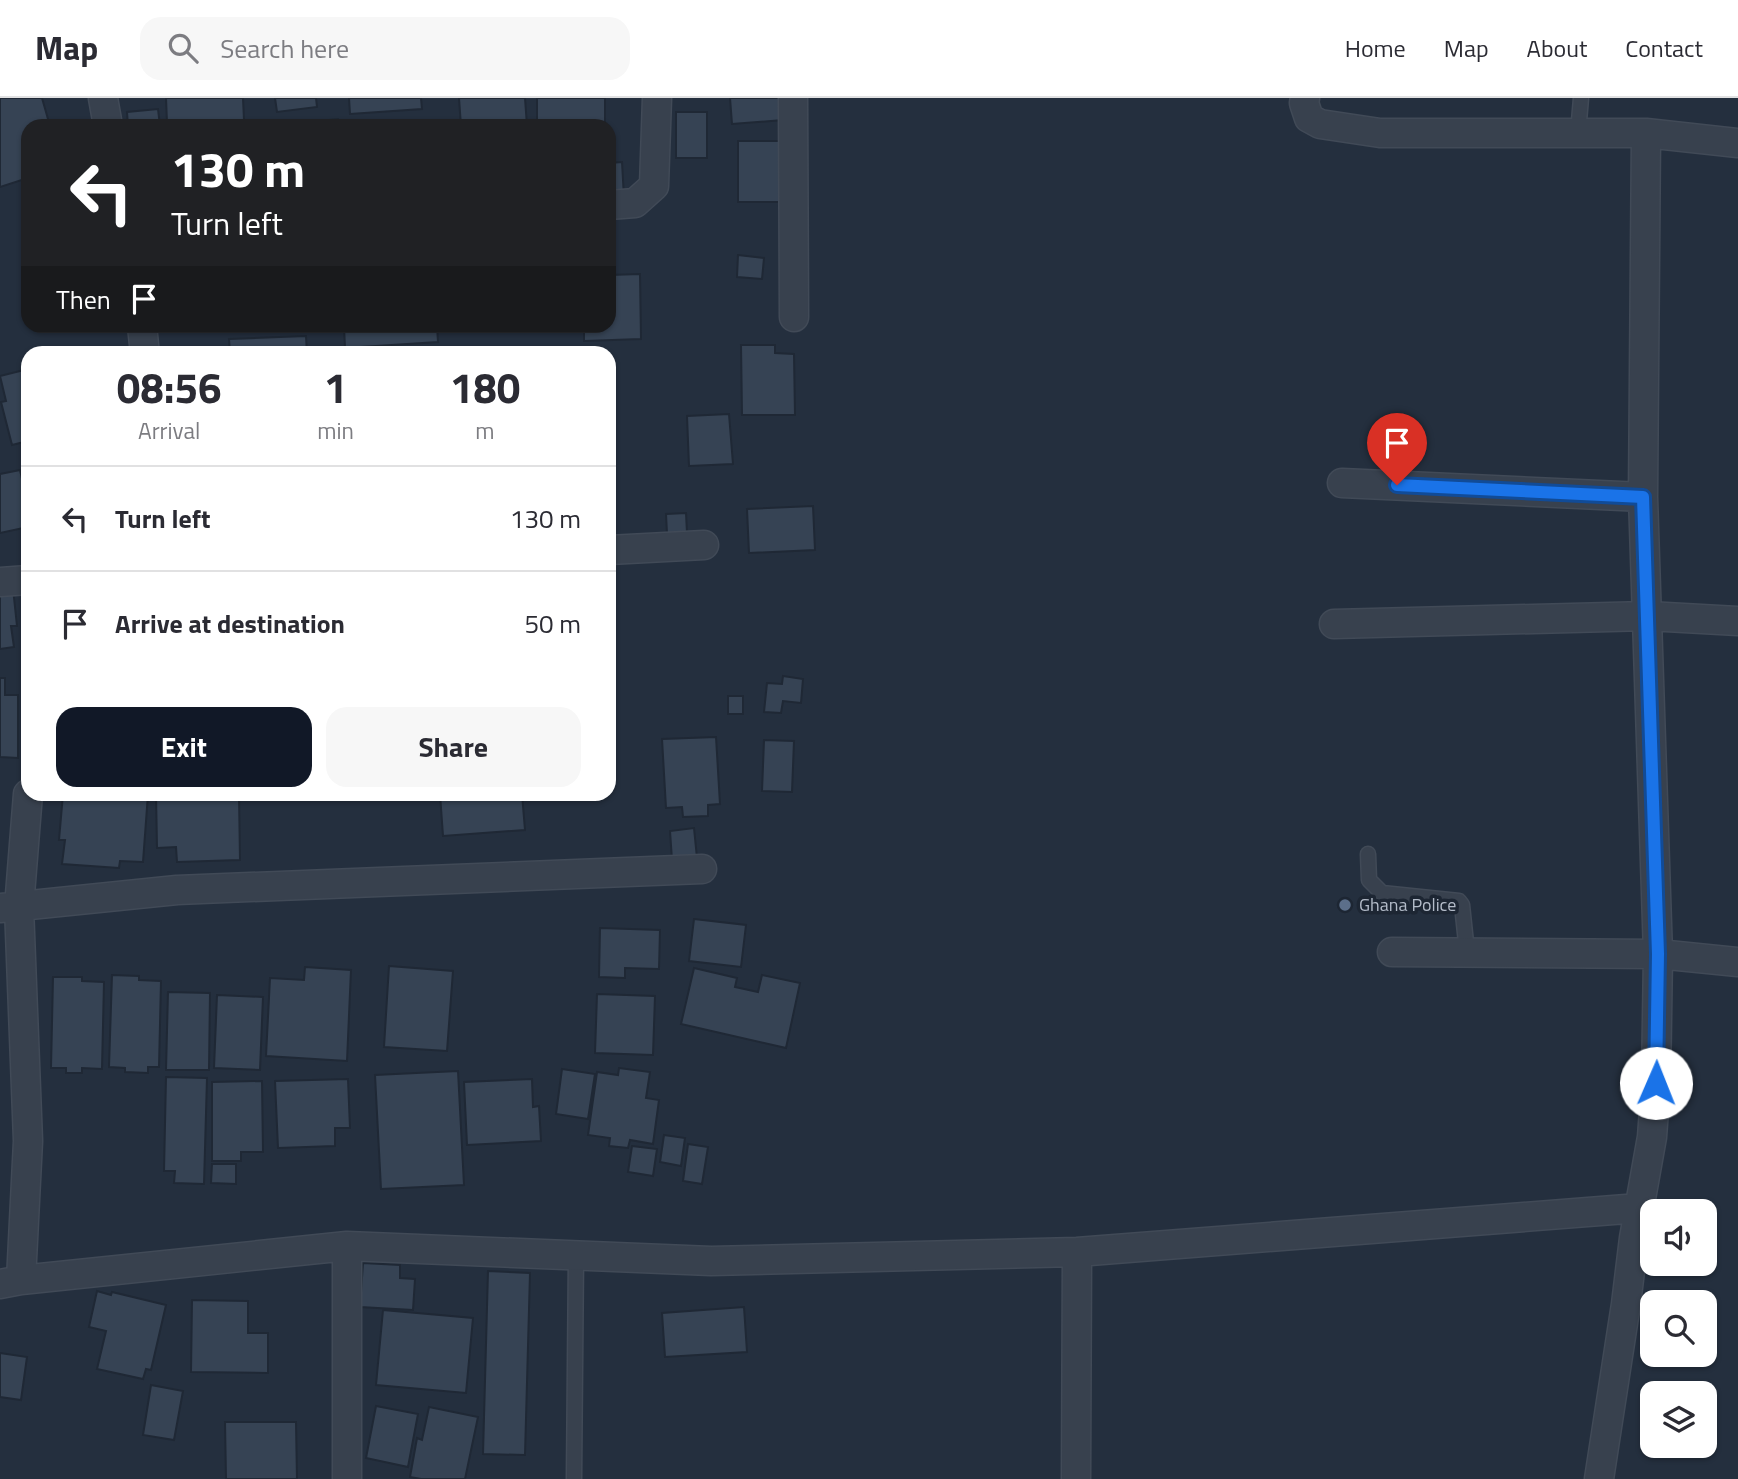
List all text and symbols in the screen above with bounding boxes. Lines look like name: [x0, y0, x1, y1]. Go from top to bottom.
search box: [140, 17, 630, 80]
text: Map: [35, 23, 98, 73]
icon: search: [164, 29, 202, 67]
text: Search here: [220, 29, 349, 68]
text: Home: [1345, 30, 1406, 66]
text: Map: [1444, 30, 1489, 66]
text: About: [1527, 30, 1587, 66]
text: Contact: [1625, 30, 1703, 66]
text: 130 m: [171, 131, 305, 206]
icon: left: [56, 147, 147, 238]
text: Turn left: [171, 199, 283, 247]
text: Then: [56, 280, 111, 319]
icon: arrive: [125, 280, 163, 318]
text: 08:56: [117, 355, 222, 419]
text: 1: [324, 355, 347, 419]
text: 180: [450, 355, 520, 419]
text: Arrival: [138, 413, 200, 448]
text: min: [317, 413, 354, 448]
text: m: [475, 413, 495, 448]
pin: [1367, 413, 1427, 485]
icon: arrive: [1378, 424, 1416, 462]
text: Turn left: [115, 499, 210, 538]
text: 130 m: [510, 499, 581, 538]
icon: left: [56, 500, 94, 538]
text: Arrive at destination: [115, 604, 345, 643]
text: 50 m: [524, 604, 581, 643]
icon: arrive: [56, 605, 94, 643]
button: Exit: [56, 707, 312, 787]
button: Share: [326, 707, 581, 787]
place label: Ghana Police: [1359, 891, 1456, 918]
marker: Ghana Police: [1337, 897, 1353, 913]
position arrow: [1619, 1046, 1693, 1120]
map controls: [1640, 1199, 1717, 1458]
button: sound: [1640, 1199, 1717, 1276]
button: search: [1640, 1290, 1717, 1367]
button: layers: [1640, 1381, 1717, 1458]

